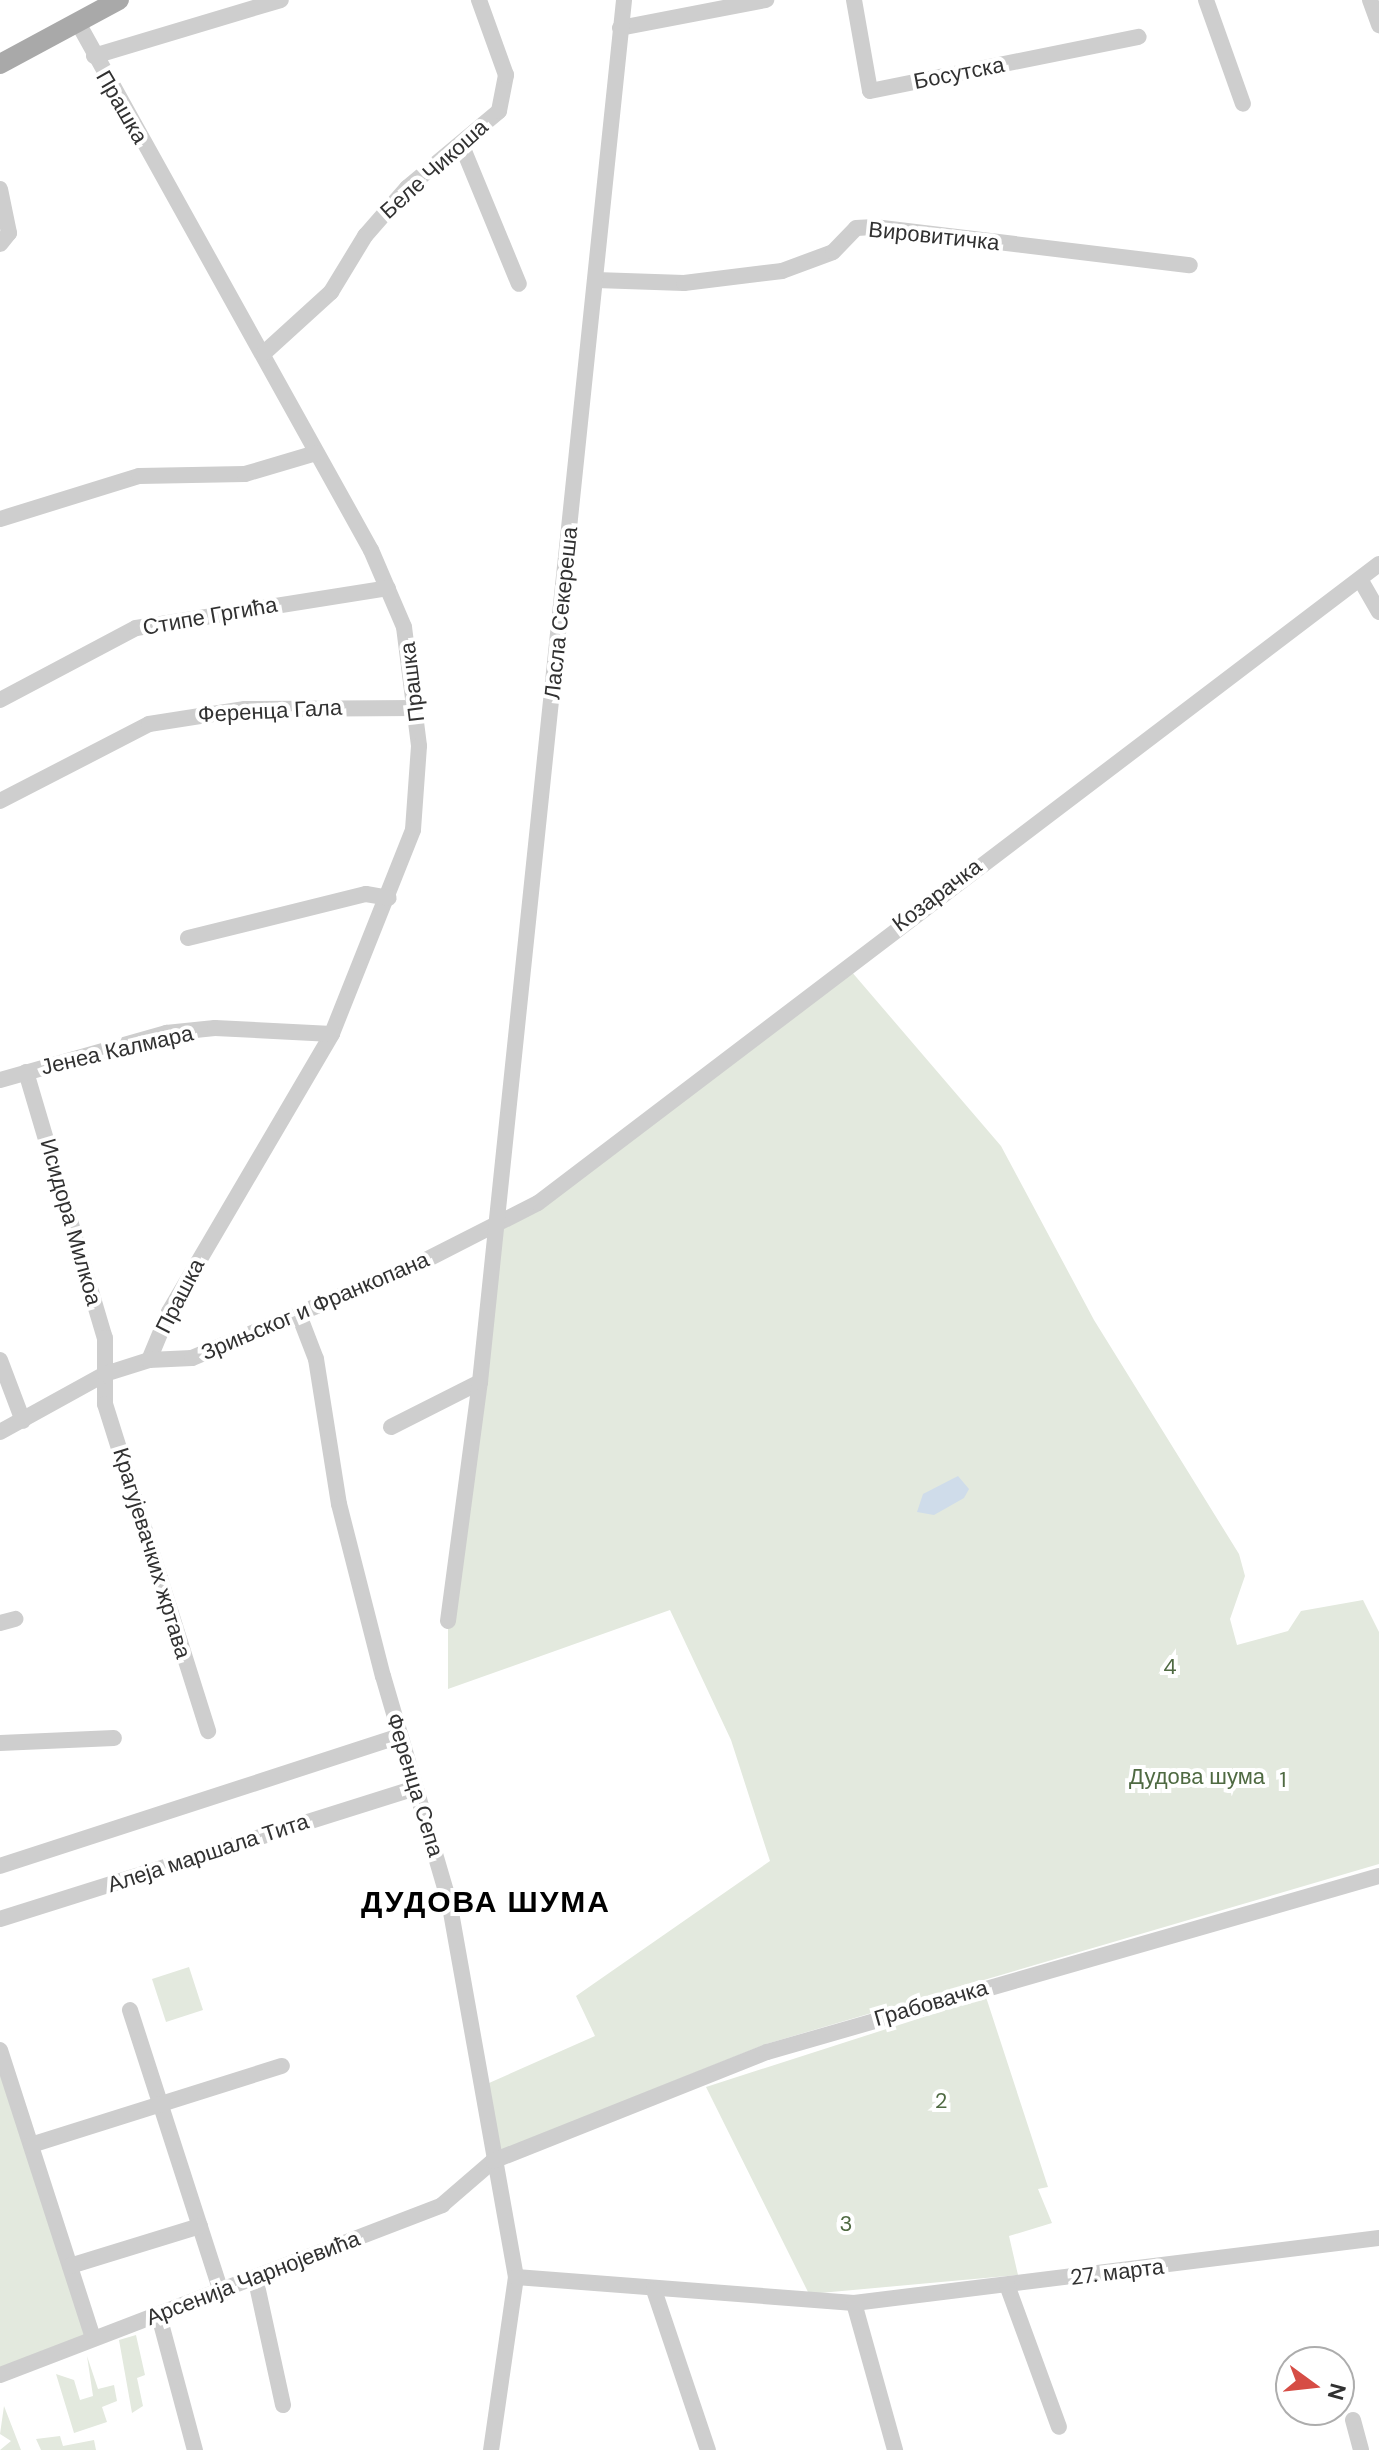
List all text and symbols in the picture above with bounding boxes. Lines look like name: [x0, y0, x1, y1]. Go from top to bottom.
street label: Босутска: [911, 51, 1007, 95]
street label: Прашка: [90, 66, 154, 148]
street label: Беле Чикоша: [375, 114, 493, 224]
street label: Вировитичка: [867, 216, 1001, 256]
street label: Ласла Секереша: [539, 526, 583, 700]
street label: Стипе Гргића: [141, 591, 279, 641]
street label: Прашка: [394, 641, 430, 723]
street label: Ференца Гала: [197, 694, 343, 728]
street label: Козарачка: [887, 853, 987, 937]
street label: Јенеа Калмара: [38, 1020, 196, 1080]
street label: Исидора Милкоа: [35, 1136, 107, 1308]
street label: Зрињског и Франкопана: [197, 1246, 433, 1366]
street label: Прашка: [150, 1254, 210, 1338]
street label: Крагујевачких жртава: [107, 1444, 197, 1662]
park label: 4: [1163, 1654, 1177, 1680]
street label: Ференца Сепа: [381, 1710, 449, 1860]
park label: Дудова шума: [1129, 1764, 1265, 1790]
park label: 1: [1280, 1767, 1286, 1793]
street label: Алеја маршала Тита: [104, 1808, 312, 1898]
district label: ДУДОВА ШУМА: [361, 1884, 611, 1920]
street label: Грабовачка: [871, 1974, 991, 2032]
park label: 2: [935, 2088, 947, 2114]
park label: 3: [839, 2211, 853, 2237]
street label: Арсенија Чарнојевића: [142, 2225, 364, 2331]
street label: 27. марта: [1069, 2253, 1165, 2291]
north arrow: [1275, 2346, 1355, 2426]
text: N: [1321, 2380, 1353, 2403]

